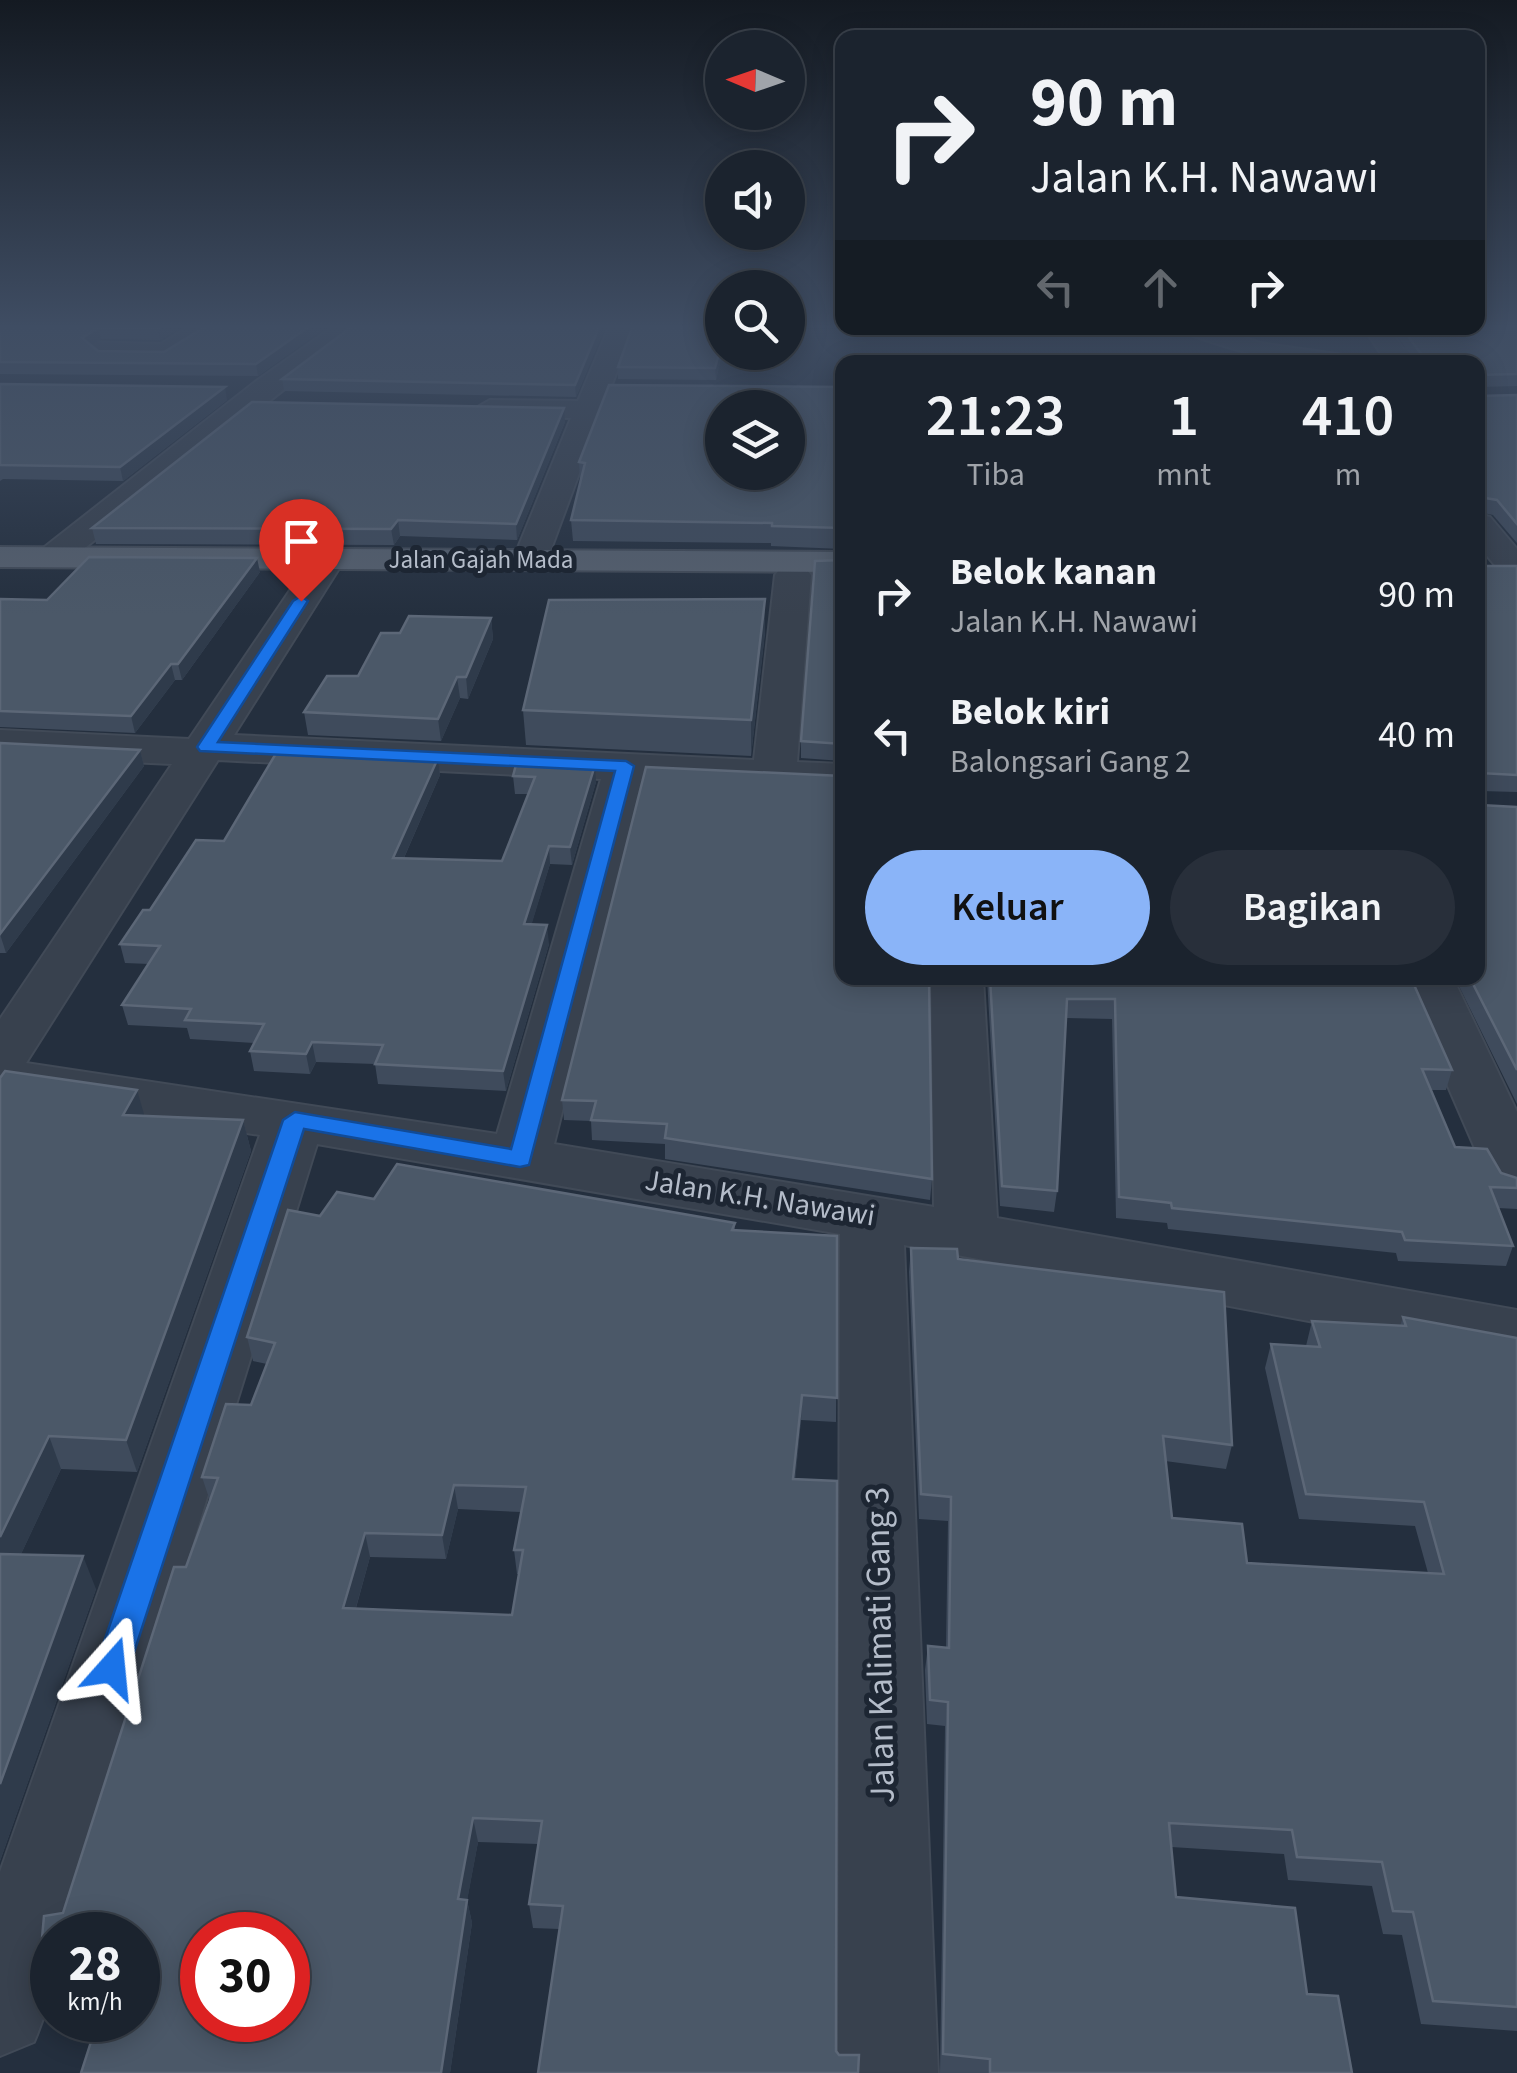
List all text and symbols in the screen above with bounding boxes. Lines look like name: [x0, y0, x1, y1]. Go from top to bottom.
north arrow: [705, 30, 805, 130]
map controls: [705, 30, 805, 490]
text: 90 m: [1030, 53, 1178, 153]
icon: right: [865, 70, 995, 200]
text: Jalan K.H. Nawawi: [1030, 146, 1379, 210]
button: sound: [705, 150, 805, 250]
icon: left: [1028, 260, 1083, 315]
icon: ahead: [1133, 260, 1188, 315]
icon: right: [1238, 260, 1293, 315]
button: search: [705, 270, 805, 370]
text: 21:23: [926, 374, 1065, 459]
text: 1: [1168, 374, 1199, 459]
text: 410: [1302, 374, 1394, 459]
button: layers: [705, 390, 805, 490]
text: Tiba: [966, 452, 1025, 498]
text: mnt: [1156, 452, 1211, 498]
text: m: [1335, 452, 1361, 498]
pin: [259, 499, 344, 602]
icon: arrive: [274, 514, 329, 569]
street label: Jalan Gajah Mada: [389, 542, 573, 578]
text: Belok kanan: [950, 545, 1157, 599]
icon: right: [865, 568, 920, 623]
text: 90 m: [1378, 568, 1455, 622]
text: Jalan K.H. Nawawi: [950, 599, 1198, 645]
text: Belok kiri: [950, 685, 1110, 739]
icon: left: [865, 708, 920, 763]
text: 40 m: [1378, 708, 1455, 762]
text: Balongsari Gang 2: [950, 739, 1191, 785]
button: Keluar: [865, 850, 1150, 965]
button: Bagikan: [1170, 850, 1455, 965]
street label: Jalan K.H. Nawawi: [642, 1159, 878, 1237]
street label: Jalan Kalimati Gang 3: [852, 1486, 908, 1804]
position arrow: [60, 1616, 164, 1720]
speed limit sign: 30: [180, 1912, 310, 2042]
text: 28: [69, 1929, 121, 2000]
text: km/h: [67, 1984, 123, 2020]

